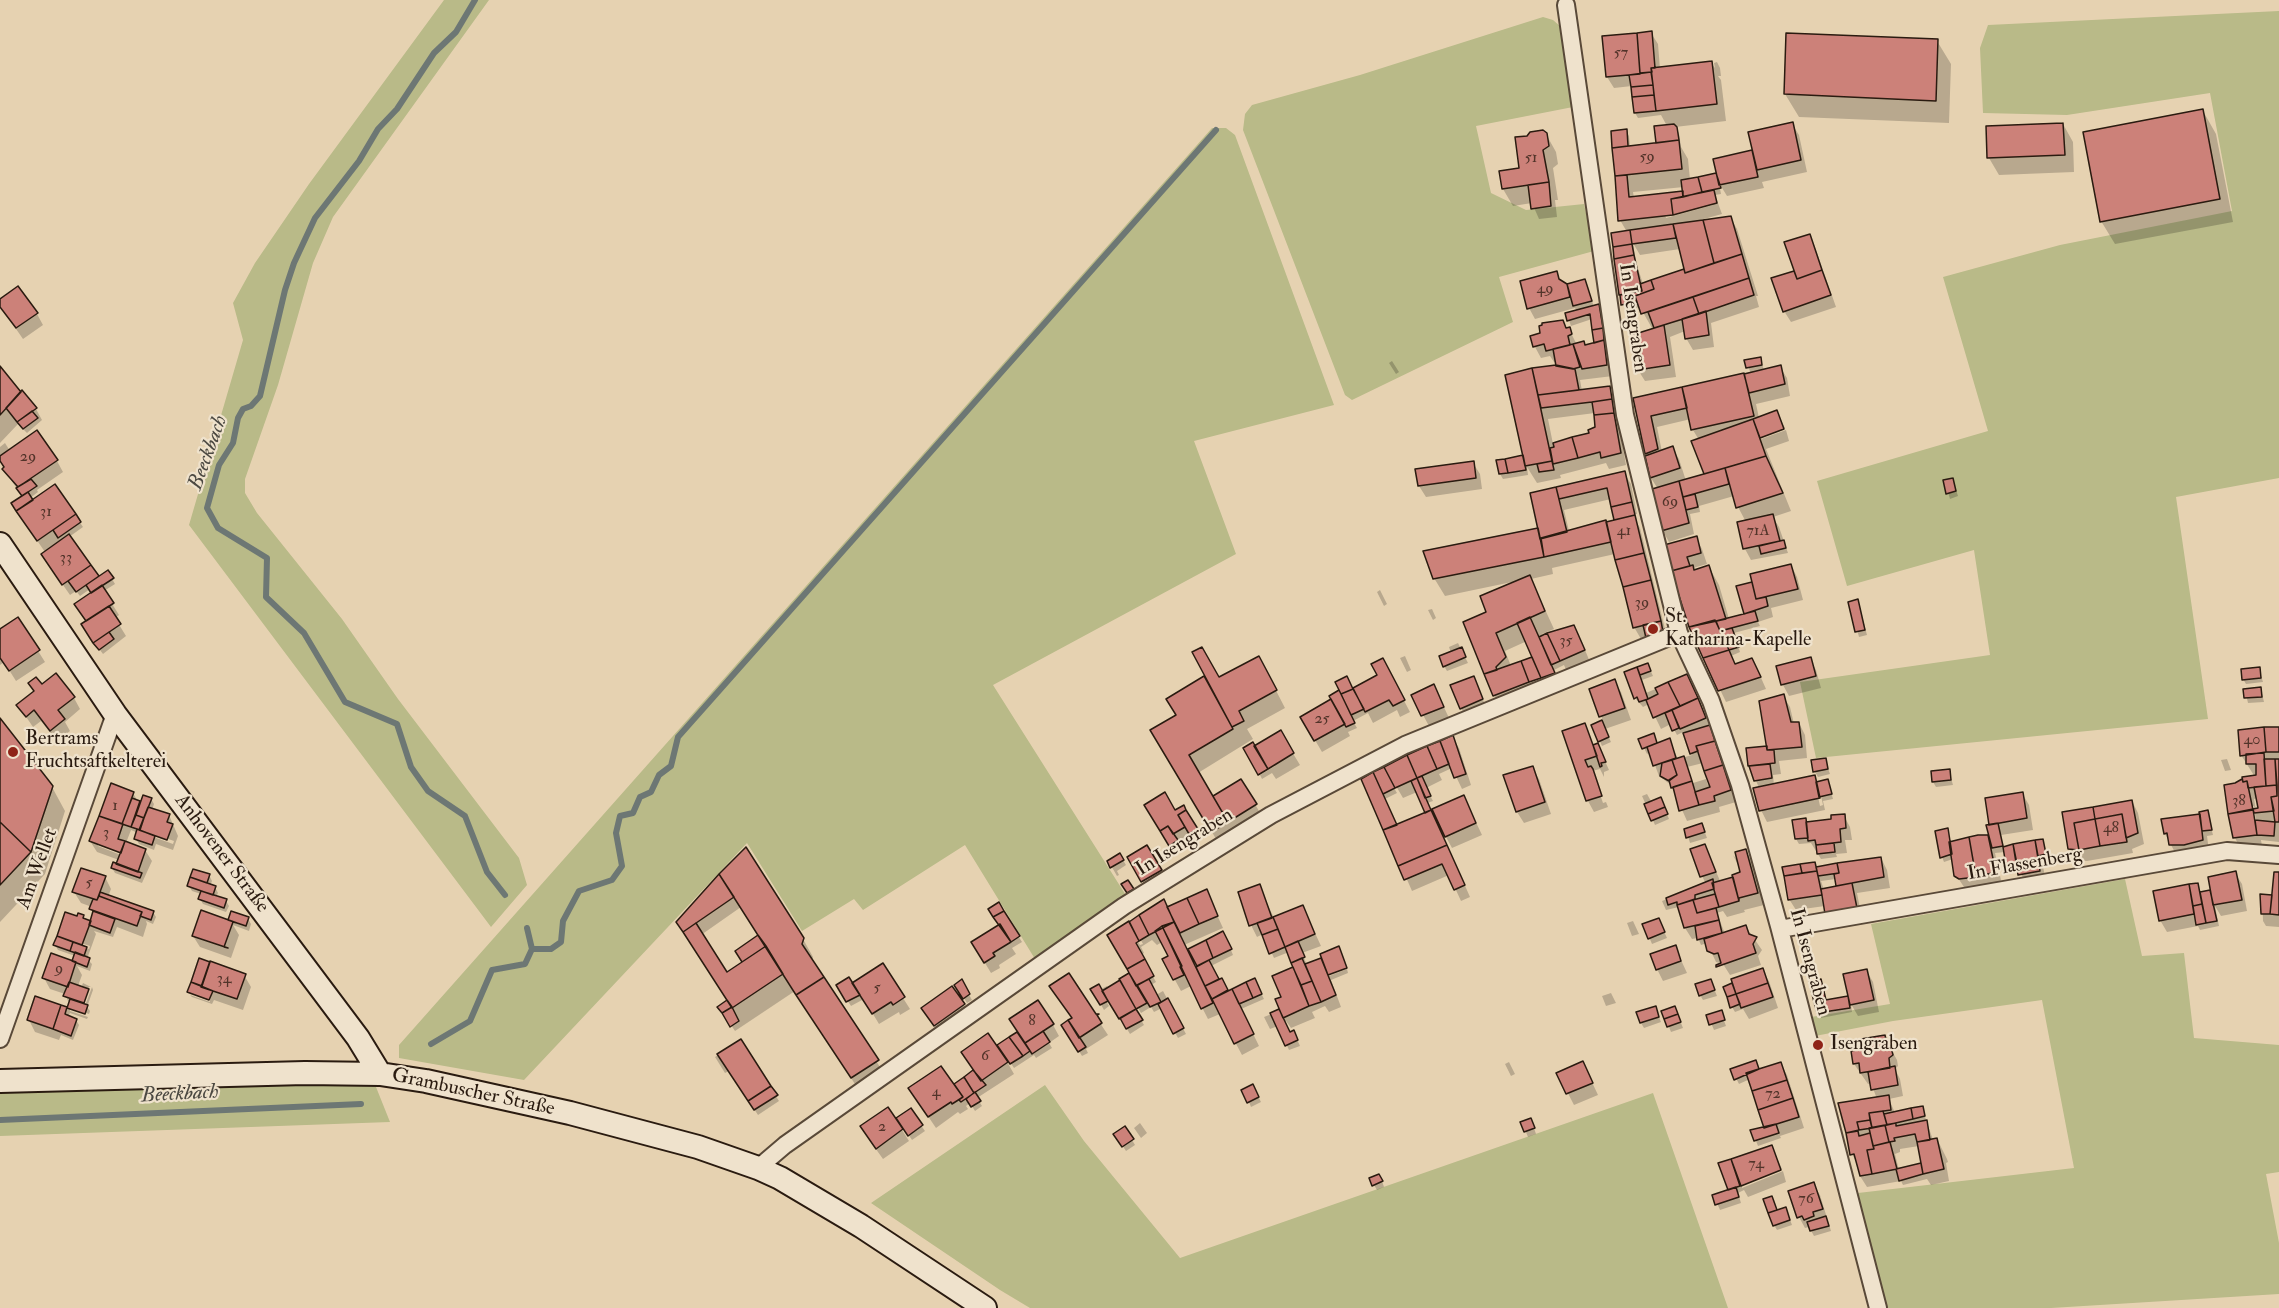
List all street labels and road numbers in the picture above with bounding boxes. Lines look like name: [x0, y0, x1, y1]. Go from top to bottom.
street label: In Isengraben: [1612, 262, 1652, 374]
street label: Anhovener Straße: [169, 790, 273, 918]
street label: In Isengraben: [1132, 804, 1238, 882]
street label: Am Wellet: [12, 825, 64, 913]
street label: In Flassenberg: [1966, 843, 2084, 887]
street label: In Isengraben: [1783, 906, 1835, 1018]
street label: Grambuscher Straße: [389, 1064, 557, 1122]

